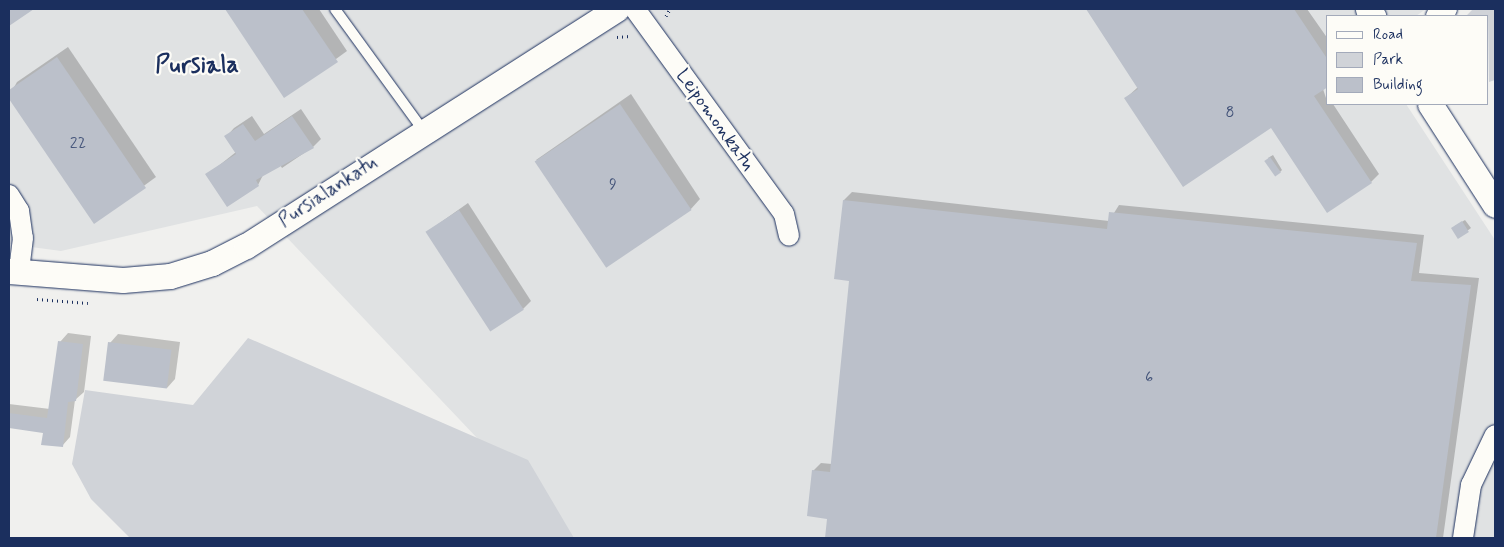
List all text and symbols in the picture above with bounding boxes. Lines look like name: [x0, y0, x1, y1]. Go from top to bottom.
legend: [1326, 15, 1489, 105]
text: Road: [1373, 25, 1403, 45]
text: Park: [1373, 50, 1403, 70]
district label: Pursiala: [155, 52, 239, 80]
street label: Leipomonkatu: [671, 65, 759, 175]
text: Building: [1373, 75, 1423, 95]
house number: 8: [1225, 103, 1235, 123]
house number: 22: [70, 134, 86, 154]
street label: Pursialankatu: [274, 152, 382, 232]
house number: 9: [609, 175, 617, 195]
house number: 6: [1145, 368, 1153, 388]

